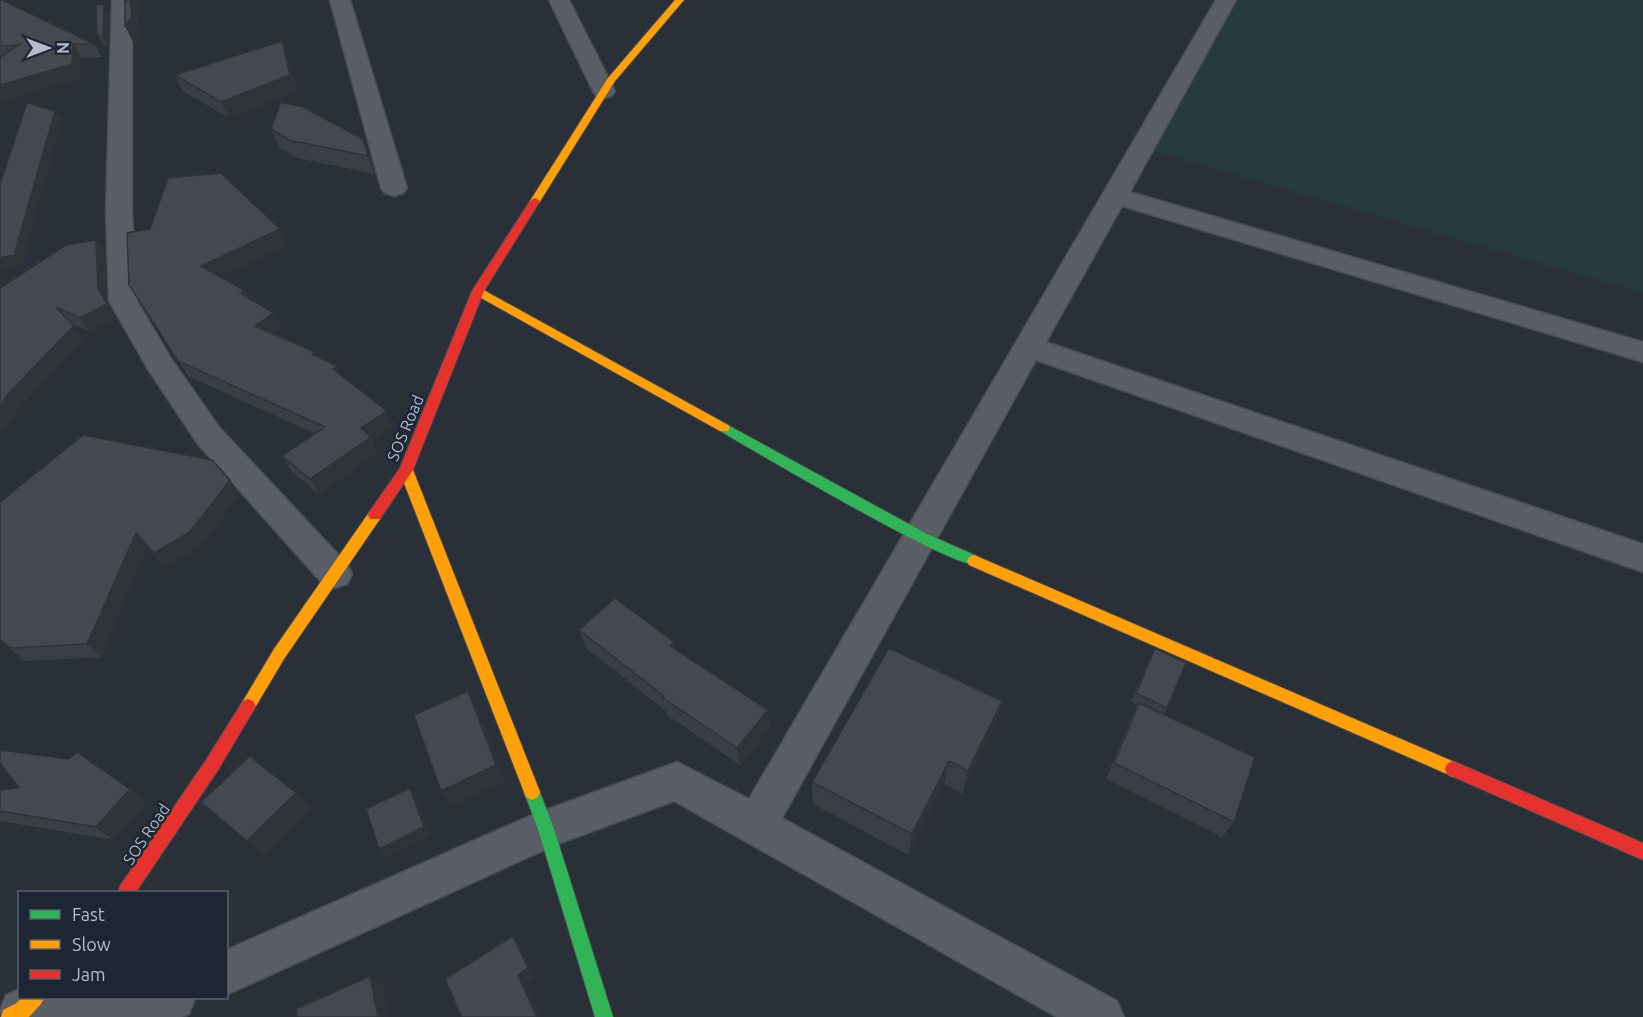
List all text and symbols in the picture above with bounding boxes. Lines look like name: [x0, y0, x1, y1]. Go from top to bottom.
north arrow: [18, 18, 78, 78]
text: N: [54, 42, 72, 54]
street label: SOS Road: [383, 392, 427, 464]
street label: SOS Road: [119, 800, 173, 868]
legend: [18, 891, 228, 999]
text: Fast: [72, 904, 105, 924]
text: Slow: [72, 934, 111, 954]
text: Jam: [72, 964, 106, 984]

